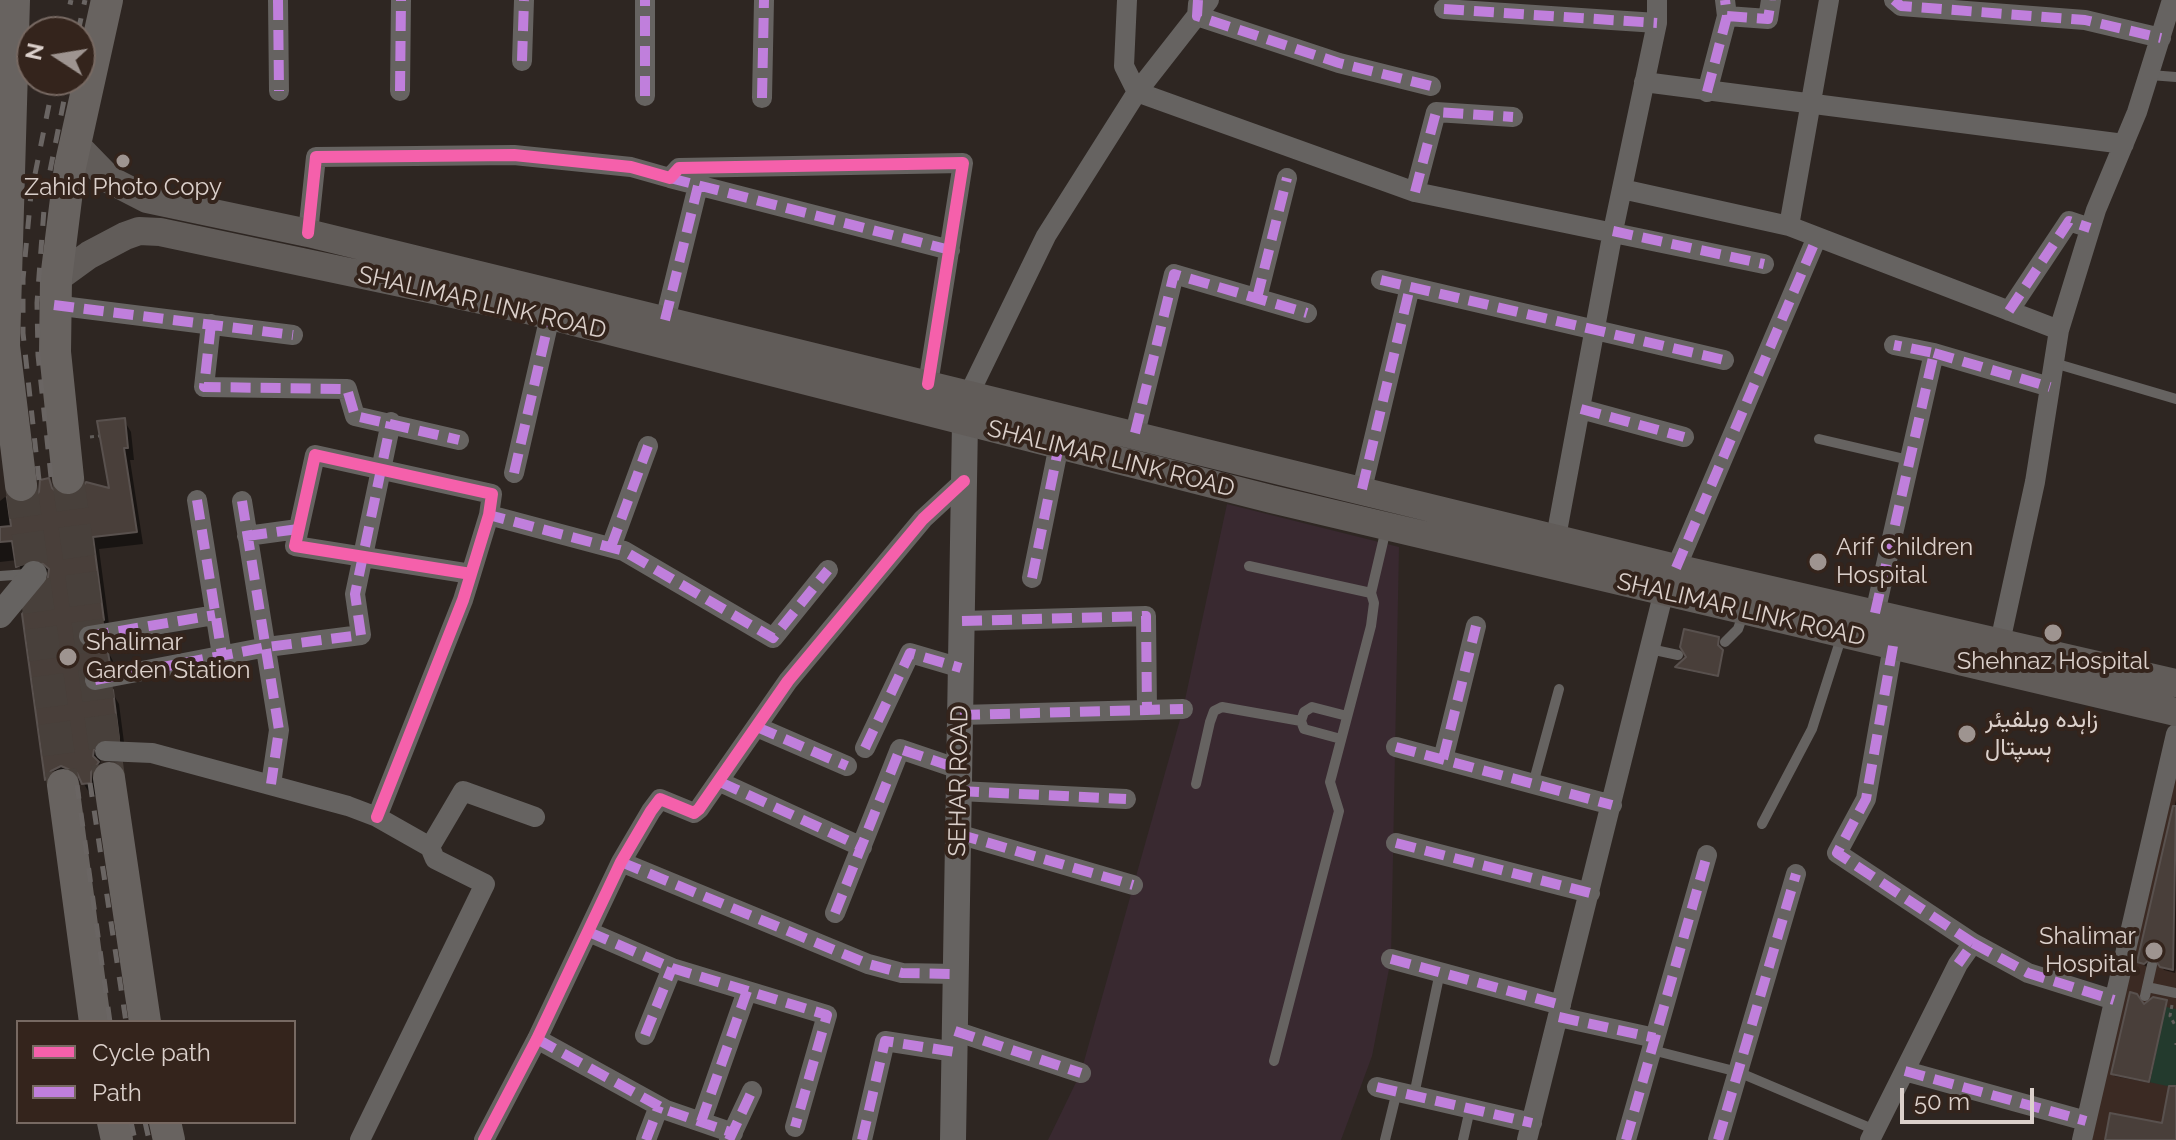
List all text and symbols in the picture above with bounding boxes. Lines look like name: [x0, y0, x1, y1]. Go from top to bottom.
north arrow: [16, 16, 96, 96]
text: N: [20, 41, 49, 62]
marker: Zahid Photo Copy: [114, 152, 132, 170]
place label: Zahid Photo Copy: [24, 174, 222, 202]
street label: SHALIMAR LINK ROAD: [355, 260, 609, 346]
street label: SHALIMAR LINK ROAD: [984, 414, 1238, 504]
place label: Arif Children Hospital: [1836, 534, 1973, 590]
marker: Arif Children Hospital: [1807, 551, 1829, 573]
street label: SHALIMAR LINK ROAD: [1614, 567, 1868, 653]
marker: Shehnaz Hospital: [2042, 622, 2064, 644]
place label: Shalimar Garden Station: [86, 629, 250, 685]
marker: Shalimar Garden Station: [57, 646, 79, 668]
place label: Shehnaz Hospital: [1957, 648, 2149, 676]
street label: SEHAR ROAD: [943, 705, 975, 857]
place label: زاہدہ ویلفیئر ہسپتال: [1985, 706, 2098, 762]
marker: زاہدہ ویلفیئر ہسپتال: [1956, 723, 1978, 745]
place label: Shalimar Hospital: [2039, 923, 2136, 979]
marker: Shalimar Hospital: [2143, 940, 2165, 962]
legend: [16, 1020, 296, 1124]
text: Cycle path: [92, 1038, 211, 1067]
scale bar: [1904, 1072, 2038, 1122]
text: Path: [92, 1078, 142, 1107]
text: 50 m: [1914, 1087, 1970, 1116]

